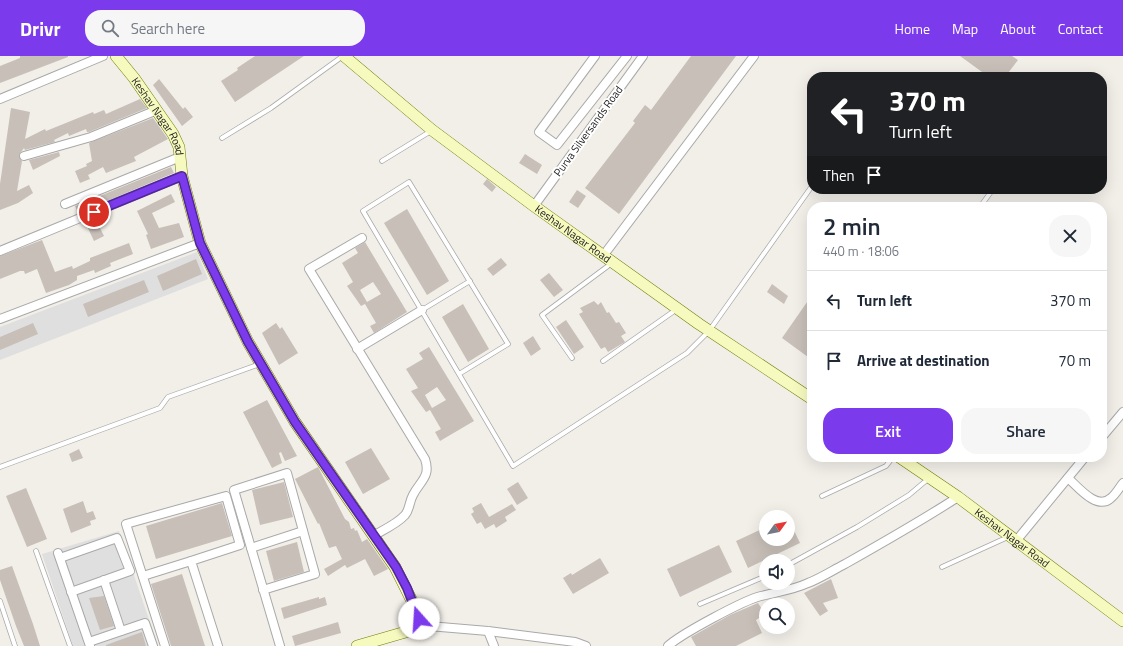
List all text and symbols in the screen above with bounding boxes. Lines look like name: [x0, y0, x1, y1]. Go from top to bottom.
search box: [85, 10, 365, 46]
text: Drivr: [20, 14, 61, 43]
icon: search: [99, 17, 121, 39]
text: Search here: [131, 17, 205, 40]
text: Home: [895, 18, 930, 39]
text: Map: [952, 18, 978, 39]
text: About: [1000, 18, 1036, 39]
text: Contact: [1058, 18, 1103, 39]
street label: Keshav Nagar Road: [128, 74, 188, 156]
text: 370 m: [889, 79, 966, 122]
street label: Purva Silversands Road: [550, 82, 626, 180]
icon: left: [823, 88, 875, 140]
text: Turn left: [889, 118, 952, 145]
text: Then: [823, 164, 855, 187]
icon: arrive: [863, 164, 885, 186]
pin: [77, 195, 111, 229]
icon: arrive: [83, 201, 105, 223]
street label: Keshav Nagar Road: [532, 201, 614, 267]
text: 2 min: [823, 208, 881, 244]
button: close: [1049, 215, 1091, 257]
text: 440 m · 18:06: [823, 241, 899, 261]
text: Turn left: [857, 289, 912, 312]
text: 370 m: [1050, 289, 1091, 312]
icon: left: [823, 290, 845, 312]
text: Arrive at destination: [857, 349, 990, 372]
text: 70 m: [1058, 349, 1091, 372]
icon: arrive: [823, 350, 845, 372]
button: Exit: [823, 408, 953, 454]
button: Share: [961, 408, 1091, 454]
street label: Keshav Nagar Road: [971, 504, 1053, 571]
north arrow: [759, 510, 795, 546]
map controls: [759, 510, 795, 634]
button: sound: [759, 554, 795, 590]
position arrow: [398, 598, 440, 640]
button: search: [759, 598, 795, 634]

